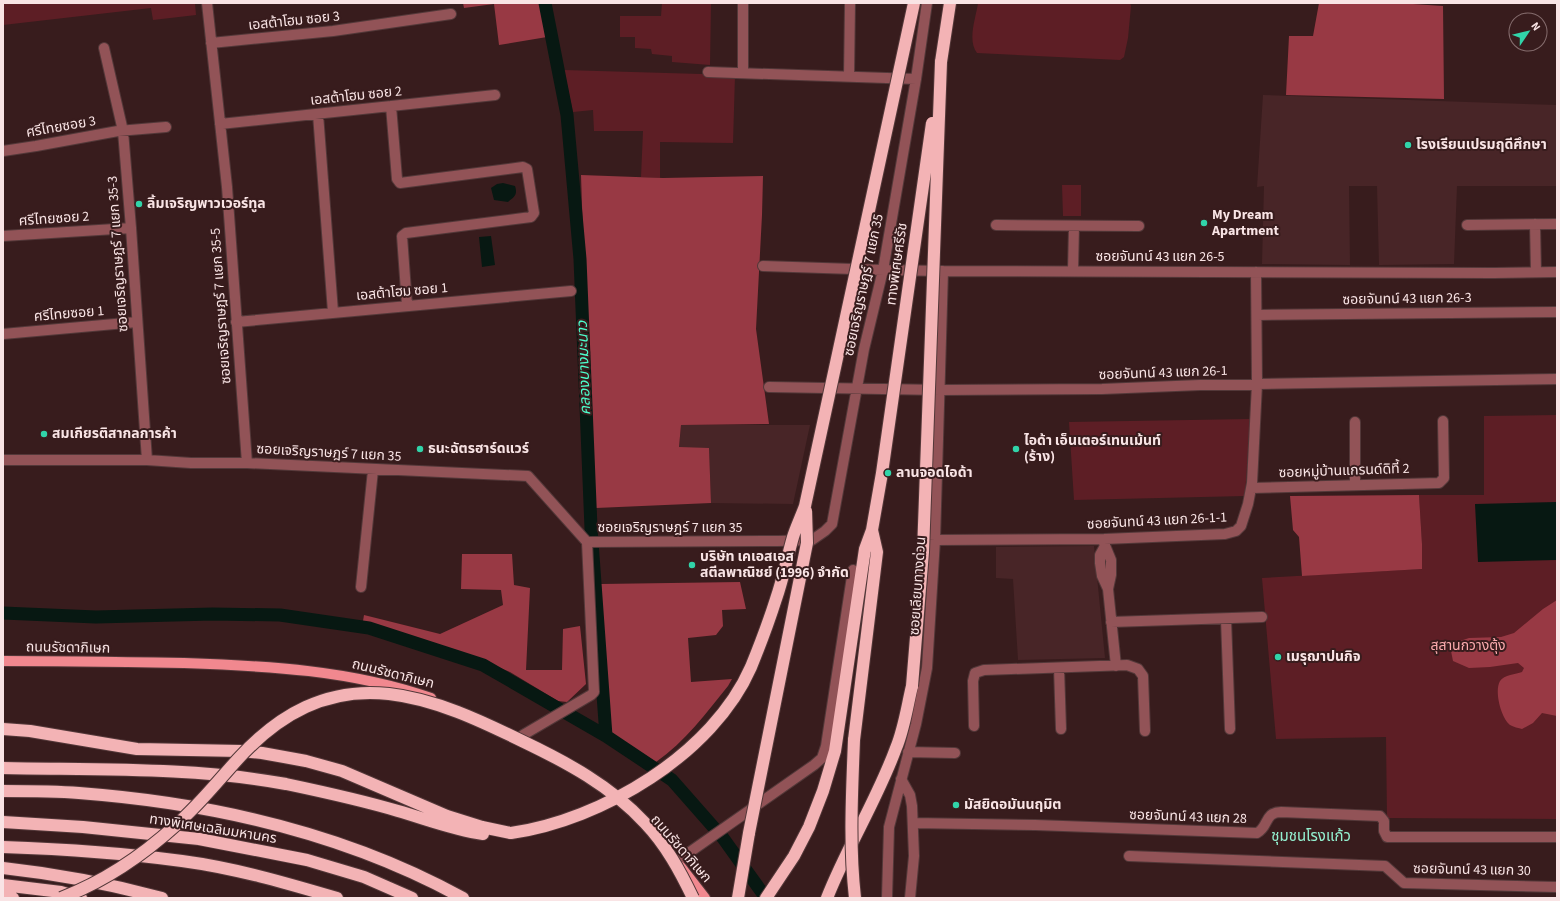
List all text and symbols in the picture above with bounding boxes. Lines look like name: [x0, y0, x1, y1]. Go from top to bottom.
street label: เอสต้าโฮม ซอย 3: [247, 6, 341, 36]
north arrow: [1508, 12, 1548, 52]
text: N: [1528, 19, 1544, 34]
street label: เอสต้าโฮม ซอย 2: [309, 81, 403, 111]
street label: ศรีไทยซอย 3: [24, 111, 98, 143]
place label: โรงเรียนเปรมฤดีศึกษา: [1416, 135, 1547, 155]
marker: โรงเรียนเปรมฤดีศึกษา: [1403, 140, 1413, 150]
street label: ซอยเจริญราษฎร์ 7 แยก 35-3: [103, 175, 133, 333]
place label: ลิ้มเจริญพาวเวอร์ทูล: [147, 194, 266, 214]
marker: ลิ้มเจริญพาวเวอร์ทูล: [134, 199, 144, 209]
place label: My Dream Apartment: [1211, 205, 1279, 241]
street label: ศรีไทยซอย 2: [18, 207, 90, 231]
street label: ซอยเจริญราษฎร์ 7 แยก 35: [839, 212, 889, 358]
marker: My Dream Apartment: [1199, 218, 1209, 228]
street label: ทางพิเศษศรีรัช: [881, 221, 913, 307]
street label: ซอยเจริญราษฎร์ 7 แยก 35-5: [206, 227, 236, 385]
street label: ซอยจันทน์ 43 แยก 26-5: [1095, 247, 1225, 267]
street label: เอสต้าโฮม ซอย 1: [355, 278, 449, 306]
street label: ซอยจันทน์ 43 แยก 26-3: [1342, 288, 1472, 310]
street label: ศรีไทยซอย 1: [33, 301, 105, 327]
water label: คลองบางมะนาว: [572, 320, 596, 416]
street label: ซอยจันทน์ 43 แยก 26-1: [1098, 361, 1228, 385]
place label: สมเกียรติสากลการค้า: [52, 424, 177, 444]
marker: สมเกียรติสากลการค้า: [39, 429, 49, 439]
place label: ไอด้า เอ็นเตอร์เทนเม้นท์ (ร้าง): [1024, 431, 1161, 467]
street label: ซอยเจริญราษฎร์ 7 แยก 35: [256, 439, 402, 467]
place label: ธนะฉัตรฮาร์ดแวร์: [428, 439, 529, 459]
marker: ธนะฉัตรฮาร์ดแวร์: [415, 444, 425, 454]
marker: ไอด้า เอ็นเตอร์เทนเม้นท์ (ร้าง): [1011, 444, 1021, 454]
street label: ซอยหมู่บ้านแกรนด์ดิที้ 2: [1278, 458, 1410, 483]
place label: ลานจอดไอด้า: [896, 463, 973, 483]
marker: ลานจอดไอด้า: [883, 468, 893, 478]
street label: ซอยจันทน์ 43 แยก 26-1-1: [1086, 507, 1228, 535]
street label: ซอยเจริญราษฎร์ 7 แยก 35: [597, 518, 743, 538]
street label: ซอยเลียบทางด่วน: [905, 536, 931, 636]
place label: บริษัท เคเอสเอส สตีลพาณิชย์ (1996) จำกัด: [700, 547, 849, 583]
marker: บริษัท เคเอสเอส สตีลพาณิชย์ (1996) จำกัด: [687, 560, 697, 570]
park label: สุสานกวางตุ้ง: [1430, 636, 1506, 656]
street label: ถนนรัชดาภิเษก: [26, 637, 110, 659]
place label: เมรุฌาปนกิจ: [1286, 647, 1361, 667]
marker: เมรุฌาปนกิจ: [1273, 652, 1283, 662]
street label: ถนนรัชดาภิเษก: [350, 654, 436, 694]
place label: มัสยิดอมันนฤมิต: [964, 795, 1061, 815]
marker: มัสยิดอมันนฤมิต: [951, 800, 961, 810]
street label: ซอยจันทน์ 43 แยก 28: [1129, 805, 1247, 829]
street label: ทางพิเศษเฉลิมมหานคร: [148, 809, 278, 849]
street label: ถนนรัชดาภิเษก: [646, 811, 716, 887]
district label: ชุมชนโรงแก้ว: [1271, 826, 1351, 847]
street label: ซอยจันทน์ 43 แยก 30: [1413, 859, 1531, 881]

